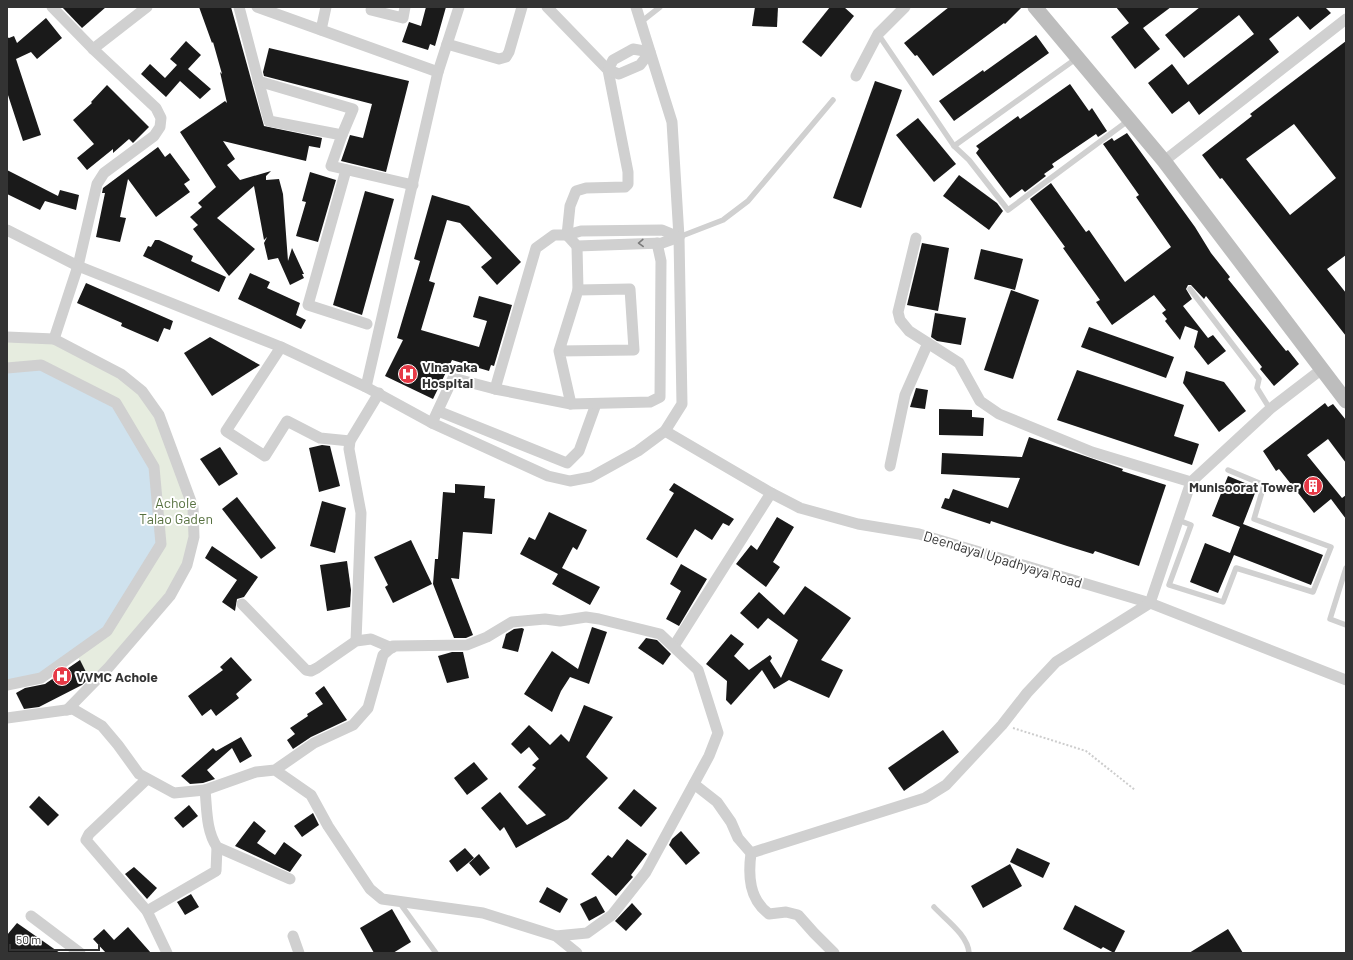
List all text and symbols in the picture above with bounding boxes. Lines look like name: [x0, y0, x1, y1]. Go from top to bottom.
one-way arrow: [638, 239, 644, 248]
place label: Vinayaka Hospital: [422, 358, 478, 391]
hospital icon: Vinayaka Hospital: [397, 363, 419, 385]
building icon: Munisoorat Tower: [1302, 475, 1324, 497]
place label: Munisoorat Tower: [1189, 478, 1300, 495]
park label: Achole Talao Gaden: [139, 494, 213, 527]
street label: Deendayal Upadhyaya Road: [922, 527, 1084, 591]
hospital icon: VVMC Achole: [51, 665, 73, 687]
place label: VVMC Achole: [76, 668, 158, 685]
scale bar: [10, 926, 99, 952]
text: 50 m: [16, 932, 41, 946]

